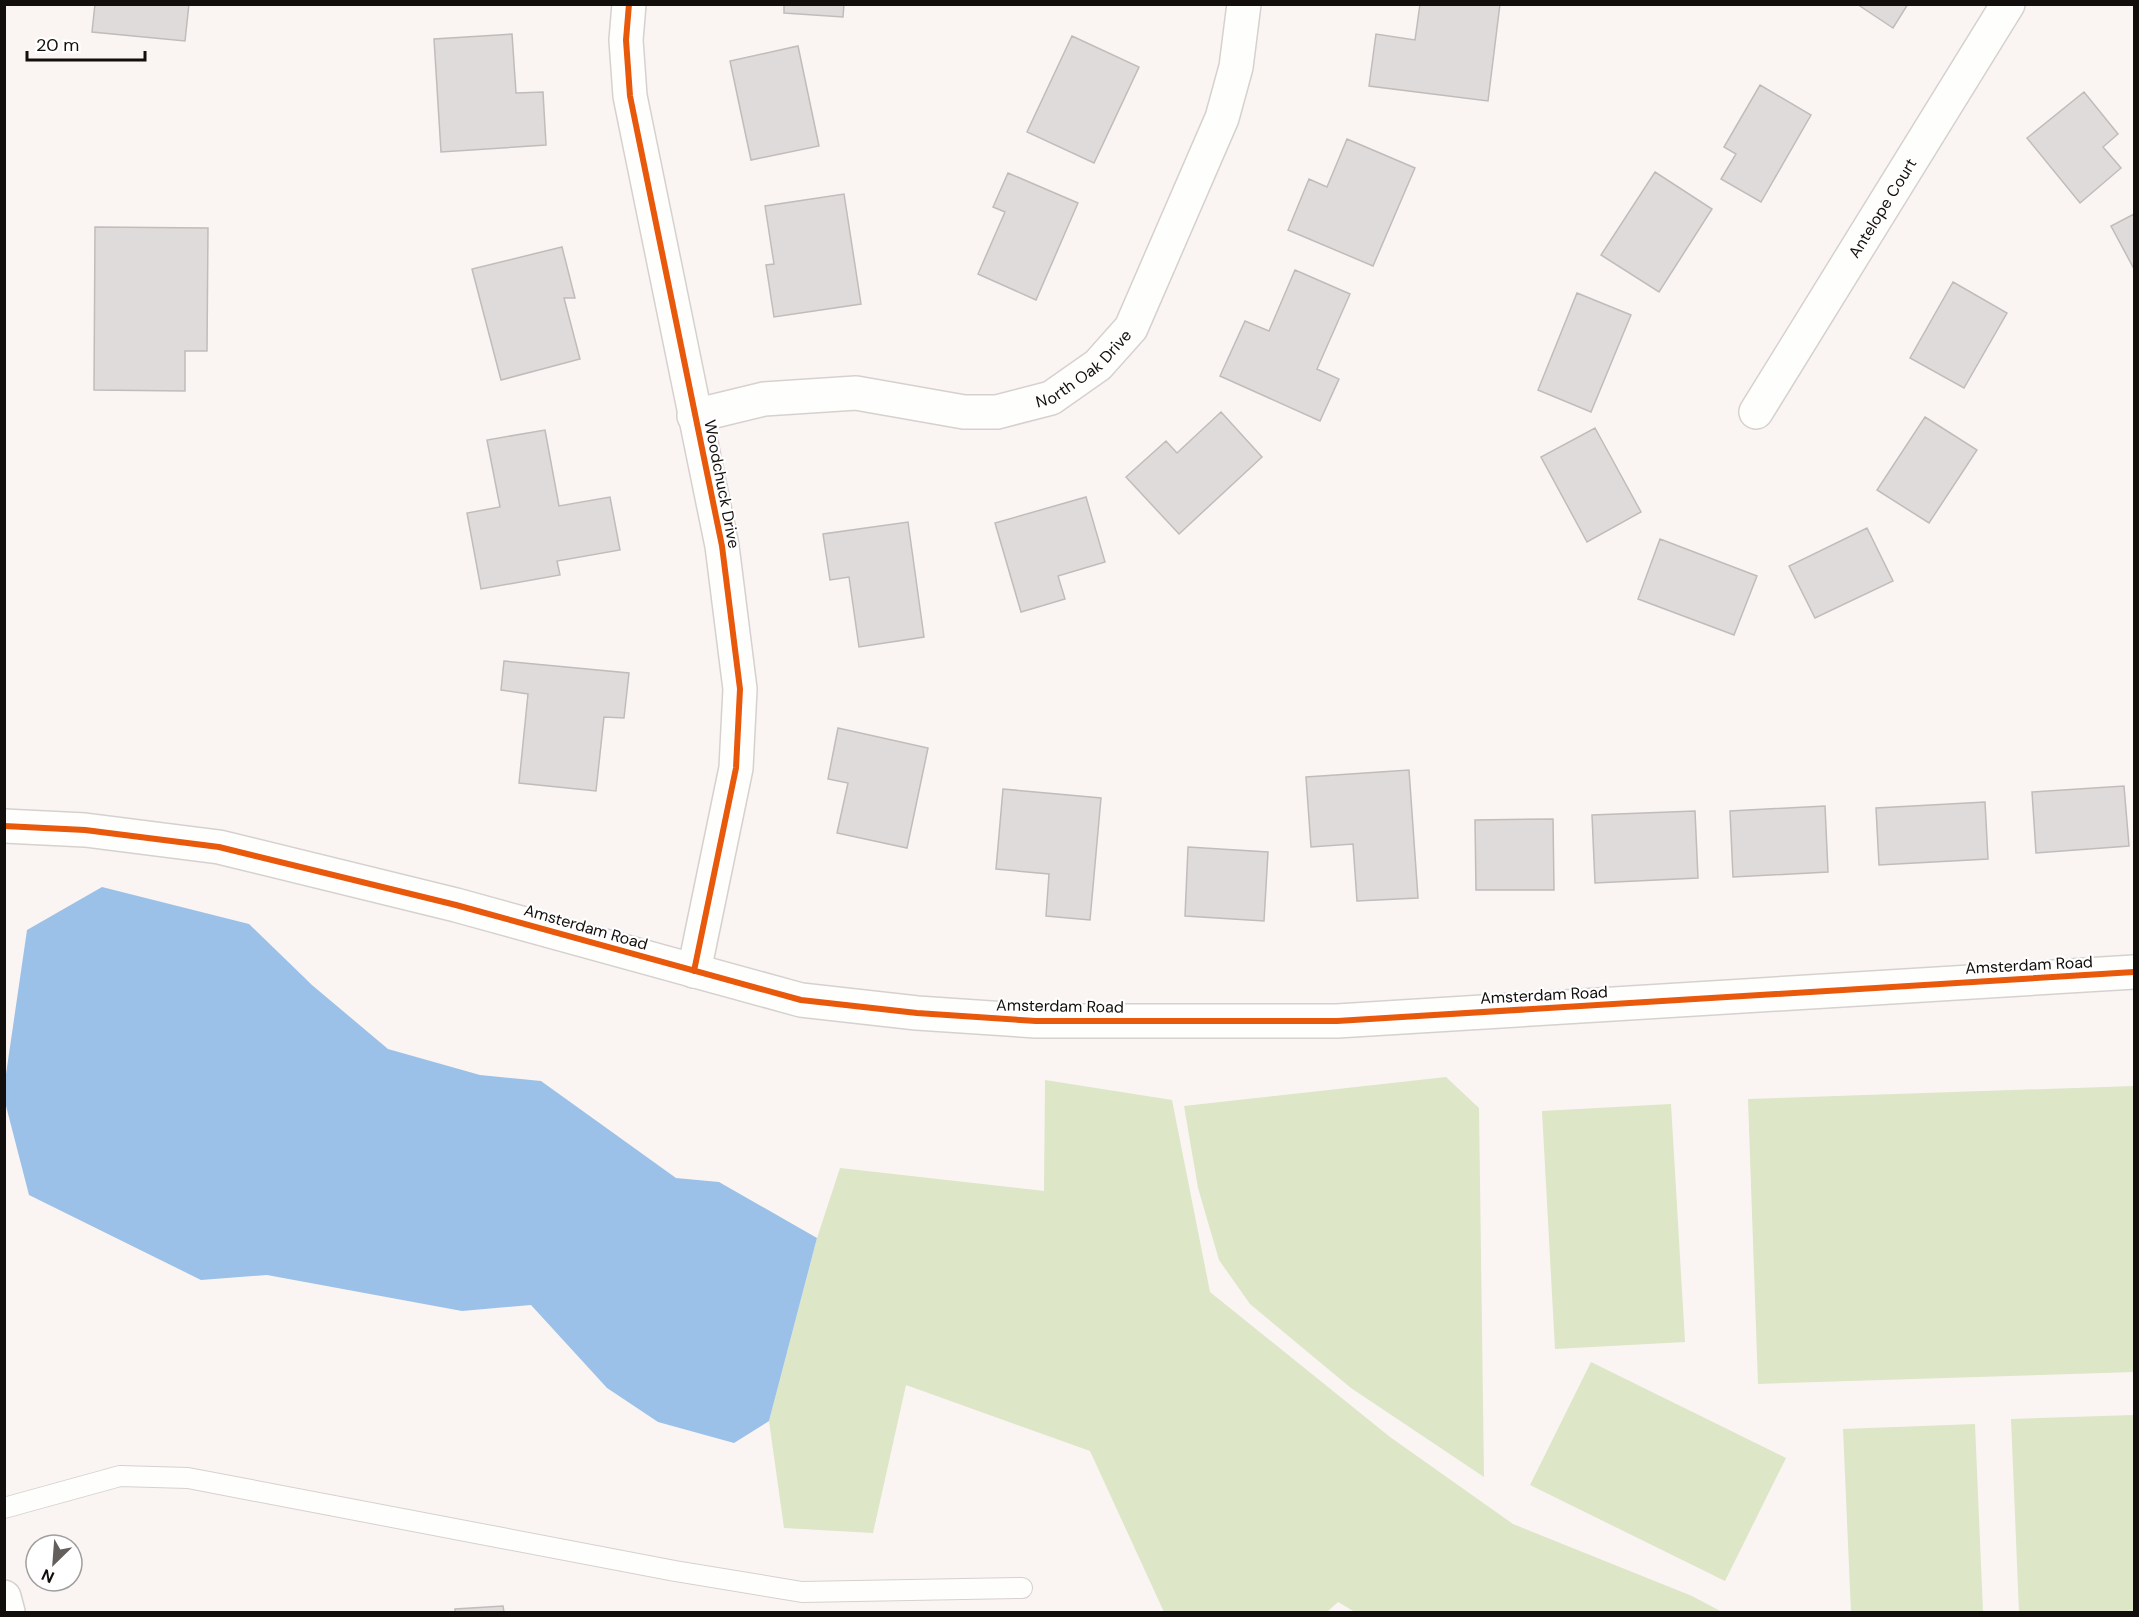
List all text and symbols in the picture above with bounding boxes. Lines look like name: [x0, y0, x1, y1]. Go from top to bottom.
scale bar: [27, 24, 146, 62]
text: 20 m: [36, 33, 79, 57]
street label: Antelope Court: [1843, 154, 1921, 262]
street label: North Oak Drive: [1033, 325, 1136, 412]
street label: Woodchuck Drive: [699, 418, 745, 550]
street label: Amsterdam Road: [522, 899, 650, 955]
street label: Amsterdam Road: [1965, 951, 2093, 979]
street label: Amsterdam Road: [1480, 981, 1608, 1009]
street label: Amsterdam Road: [996, 994, 1124, 1018]
north arrow: [24, 1533, 84, 1593]
text: N: [38, 1564, 58, 1588]

